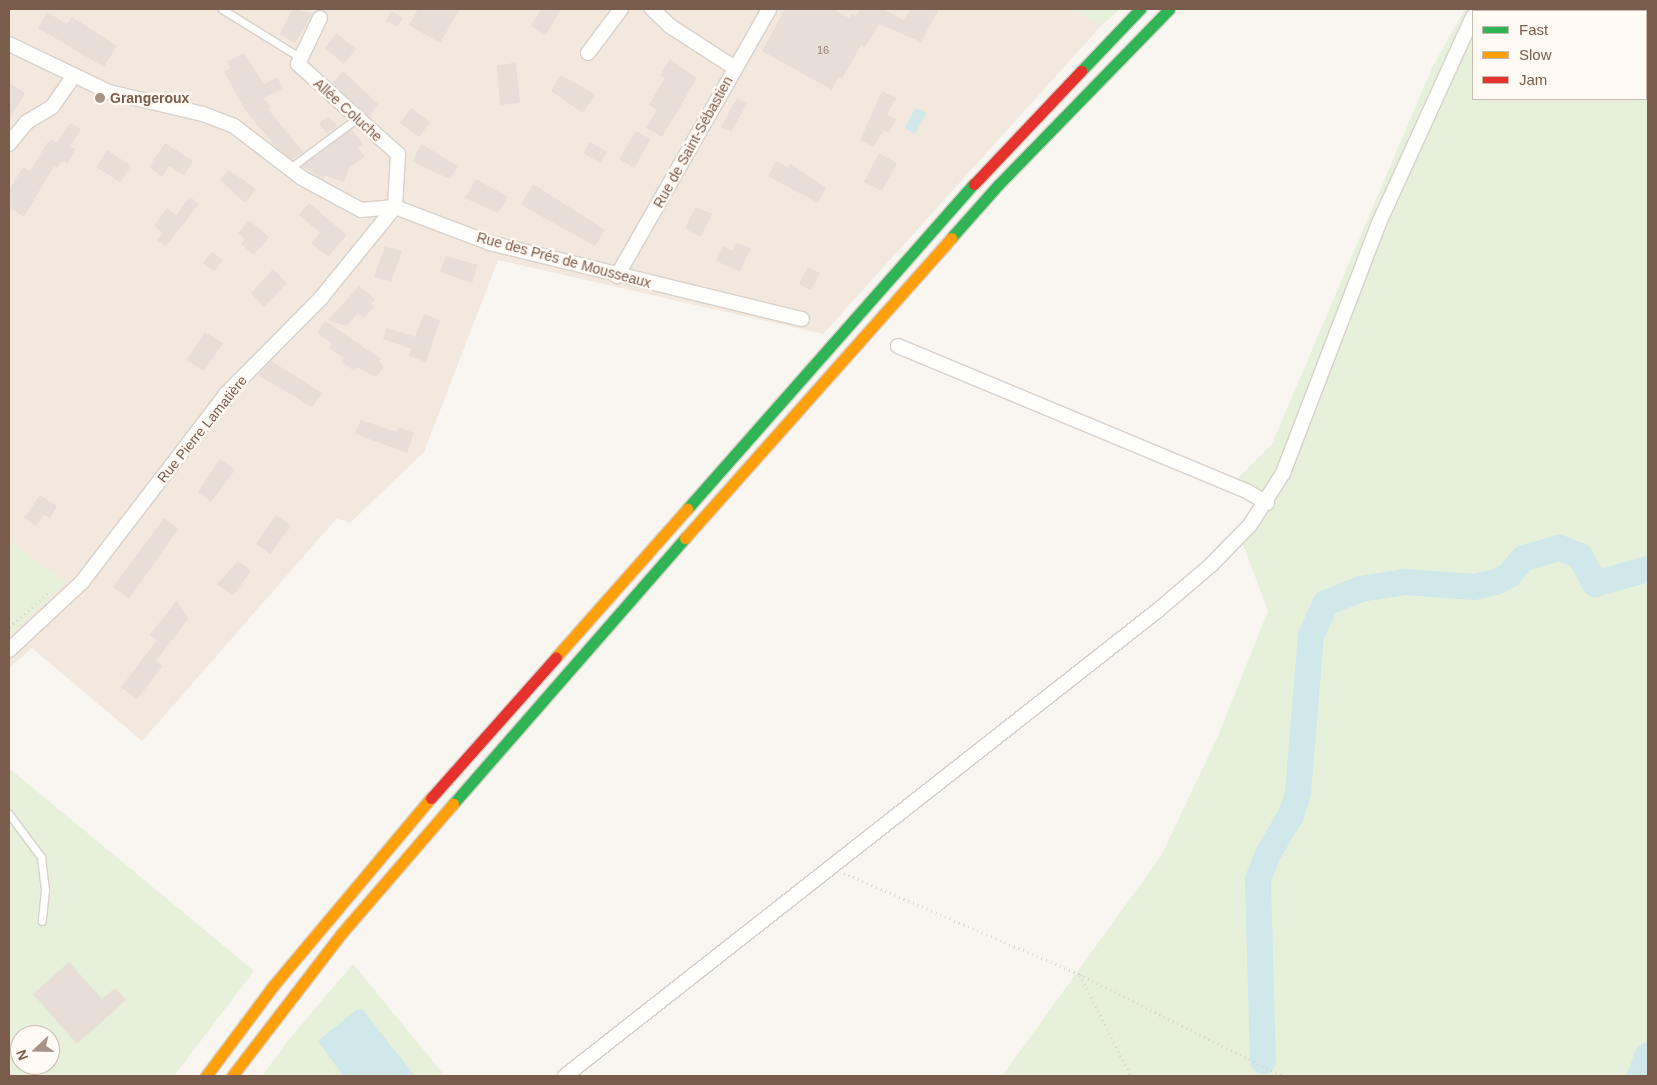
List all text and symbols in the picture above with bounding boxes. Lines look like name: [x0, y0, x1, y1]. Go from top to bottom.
legend: [1472, 10, 1647, 100]
text: Fast: [1519, 21, 1548, 38]
house number: 16: [817, 43, 829, 57]
text: Slow: [1519, 46, 1552, 63]
text: Jam: [1519, 71, 1547, 88]
street label: Rue de Saint-Sébastien: [650, 73, 736, 211]
street label: Allée Coluche: [310, 75, 386, 145]
place label: Grangeroux: [110, 90, 189, 106]
marker: Grangeroux: [94, 92, 106, 104]
street label: Rue des Prés de Mousseaux: [475, 229, 653, 291]
street label: Rue Pierre Lamatière: [154, 372, 250, 486]
north arrow: [10, 1025, 60, 1075]
text: N: [13, 1047, 31, 1063]

